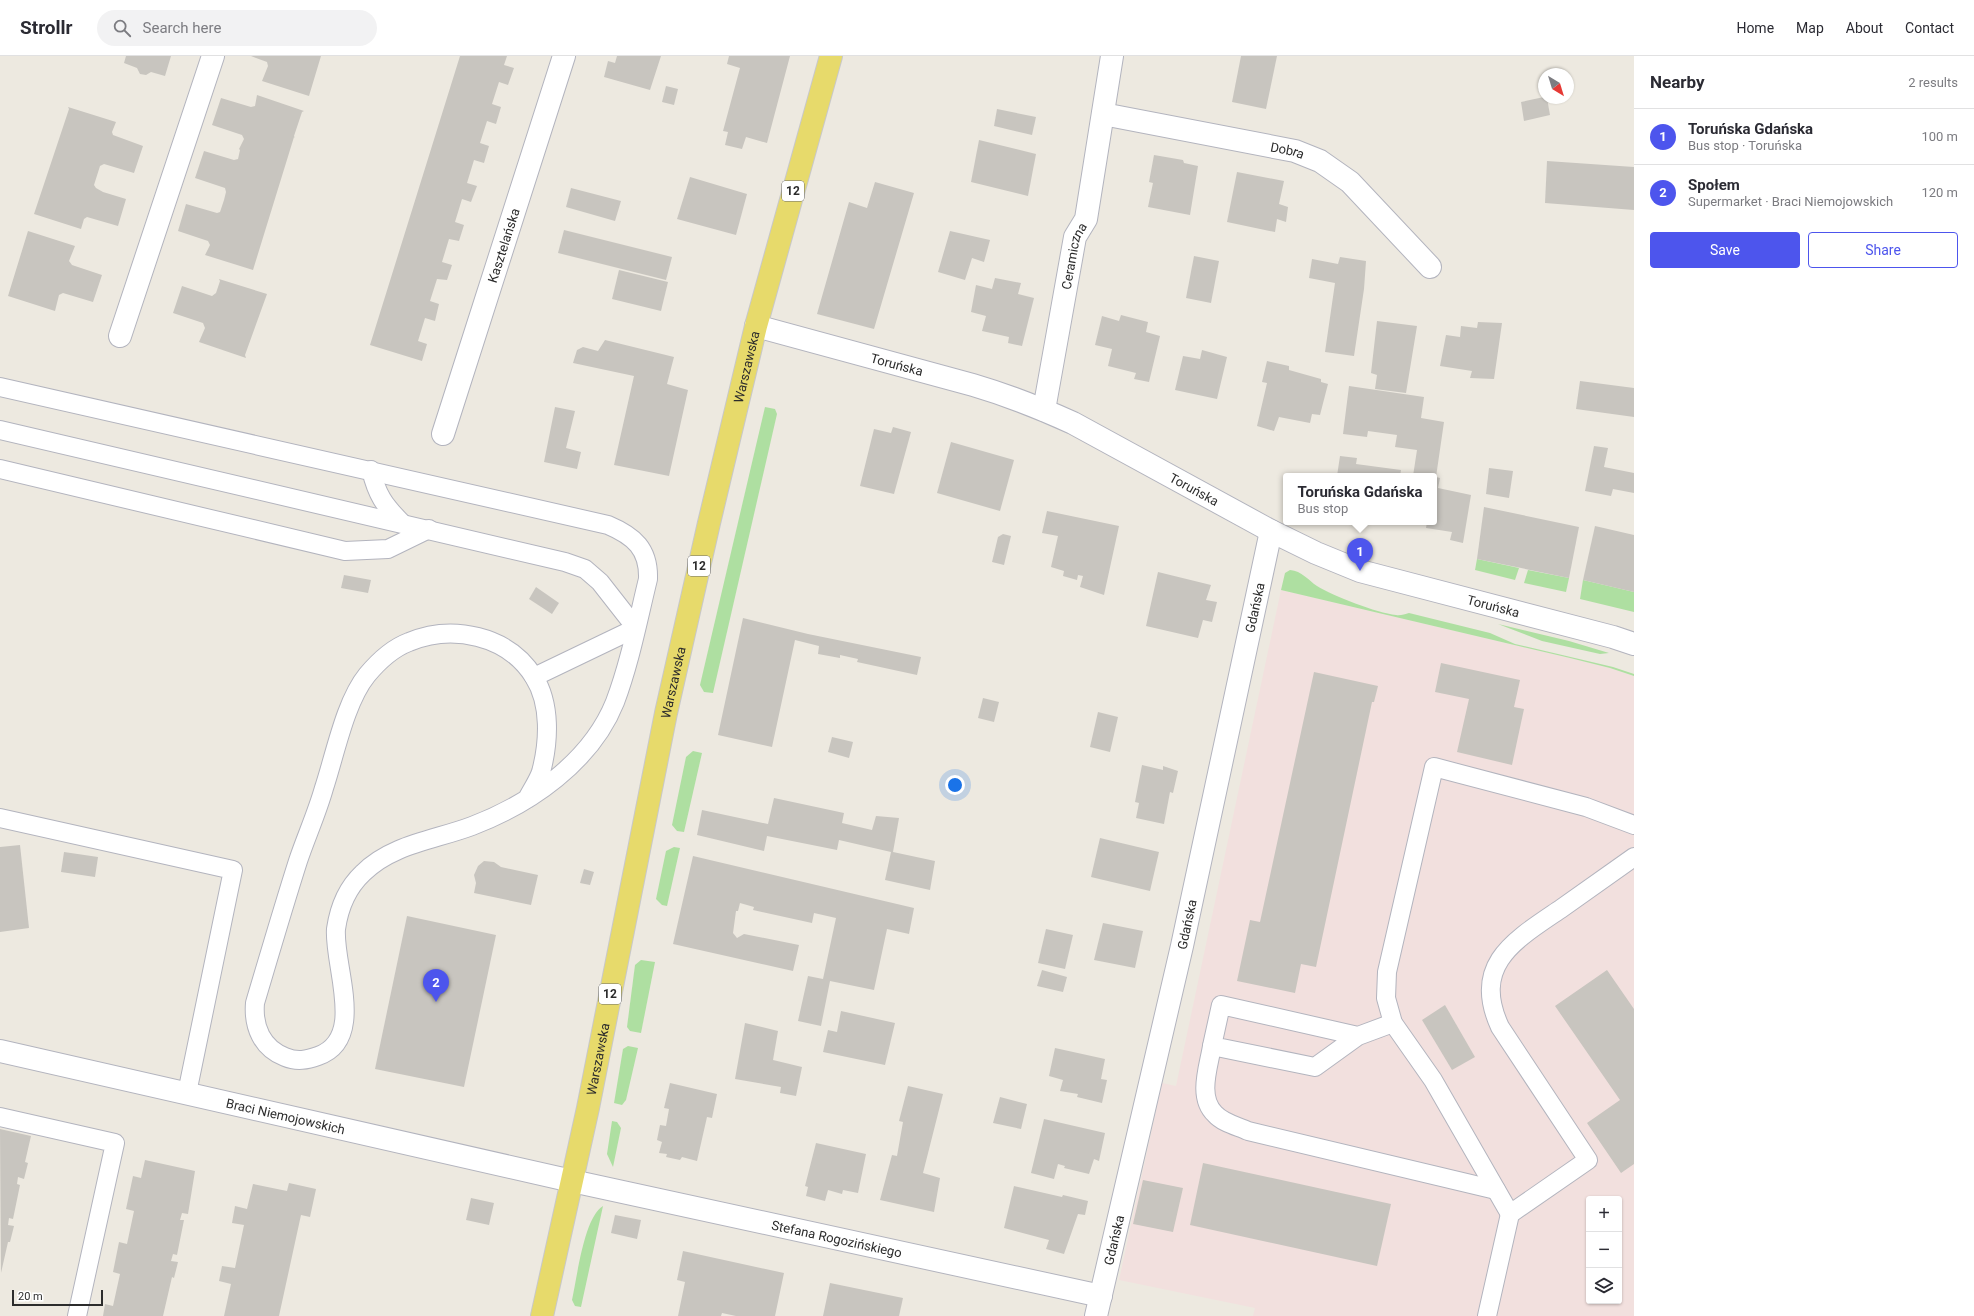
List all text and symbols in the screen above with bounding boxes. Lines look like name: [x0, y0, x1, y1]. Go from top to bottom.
search box: [97, 10, 377, 46]
text: Strollr: [20, 16, 73, 39]
icon: search: [111, 17, 133, 39]
text: Search here: [143, 19, 221, 37]
text: Home: [1736, 20, 1774, 36]
text: Map: [1796, 20, 1824, 36]
text: About: [1846, 20, 1883, 36]
text: Contact: [1905, 20, 1954, 36]
north arrow: [1538, 68, 1574, 104]
text: Nearby: [1650, 72, 1705, 92]
text: 2 results: [1908, 75, 1958, 90]
text: Toruńska Gdańska: [1688, 120, 1813, 138]
text: 1: [1659, 129, 1667, 144]
text: 100 m: [1921, 129, 1958, 144]
text: Bus stop · Toruńska: [1688, 138, 1802, 153]
street label: Dobra: [1269, 139, 1307, 162]
text: Społem: [1688, 176, 1740, 194]
road number: 12: [782, 181, 804, 201]
text: 2: [1659, 185, 1667, 200]
text: 120 m: [1921, 185, 1958, 200]
text: Supermarket · Braci Niemojowskich: [1688, 194, 1893, 209]
street label: Kasztelańska: [485, 206, 523, 285]
street label: Ceramiczna: [1059, 220, 1090, 291]
button: Save: [1650, 232, 1800, 268]
button: Share: [1808, 232, 1958, 268]
street label: Warszawska: [731, 330, 763, 404]
street label: Toruńska: [869, 351, 925, 379]
street label: Toruńska: [1167, 470, 1221, 509]
popup: [1283, 473, 1437, 525]
text: Toruńska Gdańska: [1297, 483, 1423, 501]
text: Bus stop: [1297, 501, 1348, 516]
pin: 1: [1347, 538, 1373, 571]
road number: 12: [688, 556, 710, 576]
street label: Gdańska: [1242, 581, 1268, 634]
street label: Toruńska: [1465, 592, 1521, 620]
street label: Warszawska: [658, 645, 689, 720]
your location: [945, 775, 965, 795]
street label: Gdańska: [1174, 898, 1200, 951]
pin: 2: [423, 969, 449, 1002]
road number: 12: [599, 984, 621, 1004]
street label: Warszawska: [584, 1022, 613, 1096]
street label: Braci Niemojowskich: [225, 1096, 347, 1137]
map controls: [1586, 1196, 1622, 1304]
button: +: [1586, 1196, 1622, 1232]
street label: Gdańska: [1101, 1214, 1127, 1267]
street label: Stefana Rogozińskiego: [770, 1218, 903, 1261]
button: −: [1586, 1232, 1622, 1268]
button: layers: [1586, 1268, 1622, 1304]
scale bar: [12, 1288, 103, 1307]
text: 20 m: [18, 1290, 43, 1303]

